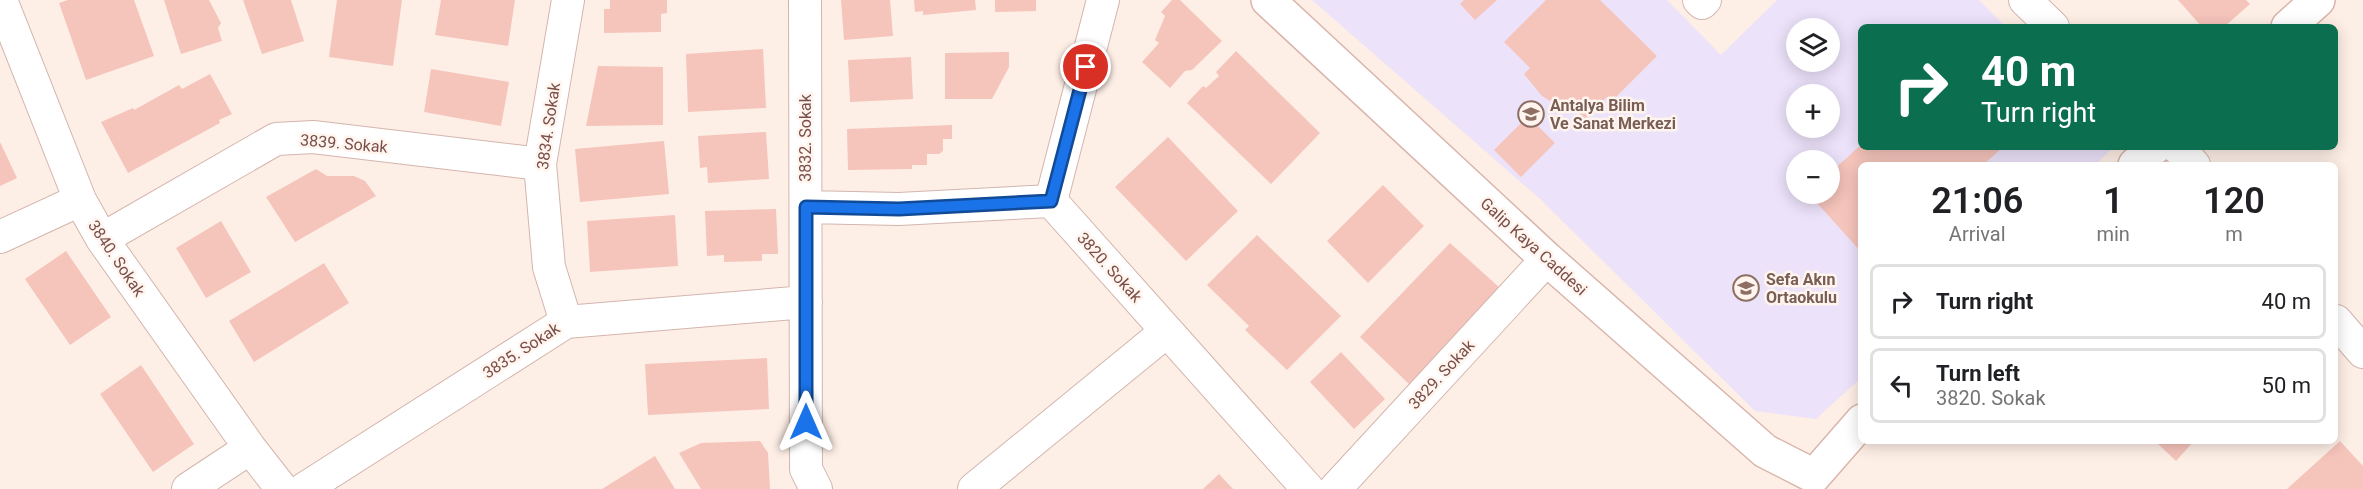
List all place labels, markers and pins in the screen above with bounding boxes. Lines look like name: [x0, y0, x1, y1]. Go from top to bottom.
pin: [1060, 41, 1111, 92]
place label: Antalya Bilim Ve Sanat Merkezi: [1550, 96, 1676, 133]
school or university icon: Antalya Bilim Ve Sanat Merkezi: [1516, 99, 1546, 129]
place label: Sefa Akın Ortaokulu: [1766, 270, 1837, 307]
school or university icon: Sefa Akın Ortaokulu: [1731, 273, 1761, 303]

